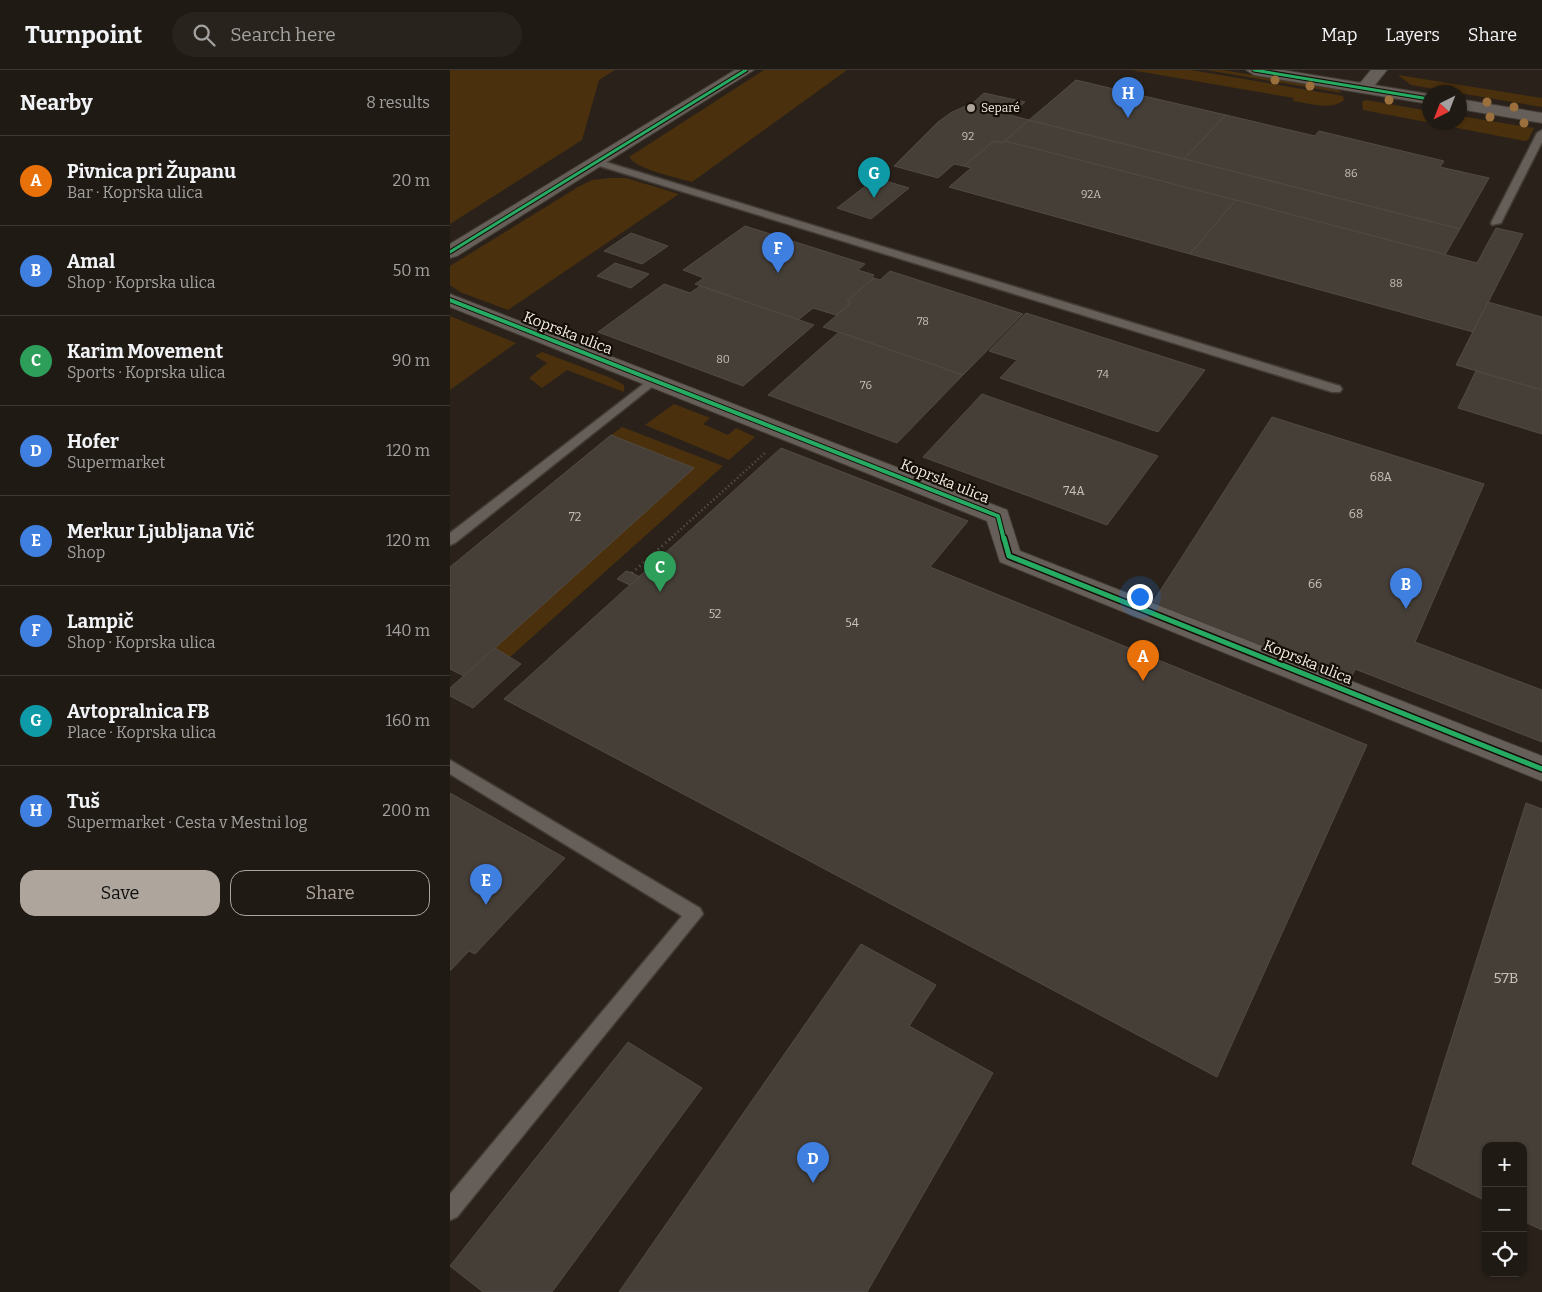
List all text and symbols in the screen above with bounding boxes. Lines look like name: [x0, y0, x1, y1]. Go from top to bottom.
search box: [172, 12, 522, 57]
text: Turnpoint: [25, 21, 142, 49]
icon: search: [190, 21, 218, 49]
text: Search here: [230, 23, 336, 46]
text: Map: [1321, 24, 1357, 46]
text: Layers: [1385, 24, 1440, 46]
text: Share: [1468, 24, 1517, 46]
pin: H: [1112, 77, 1144, 118]
north arrow: [1422, 85, 1467, 130]
text: Nearby: [20, 90, 93, 116]
text: 8 results: [366, 93, 430, 112]
place label: Separé: [981, 101, 1020, 115]
marker: Separé: [965, 102, 977, 114]
house number: 92: [962, 130, 974, 143]
pin: G: [858, 157, 890, 198]
text: Pivnica pri Županu: [67, 160, 236, 183]
house number: 86: [1344, 167, 1358, 180]
text: A: [30, 171, 42, 190]
text: 20 m: [393, 171, 430, 190]
text: Bar · Koprska ulica: [67, 183, 203, 202]
house number: 92A: [1081, 188, 1101, 201]
pin: F: [762, 232, 794, 273]
text: Amal: [67, 250, 115, 273]
text: B: [31, 261, 41, 280]
text: 50 m: [393, 261, 430, 280]
text: Shop · Koprska ulica: [67, 273, 216, 292]
house number: 88: [1389, 277, 1403, 290]
street label: Koprska ulica: [521, 308, 615, 358]
house number: 78: [917, 315, 929, 328]
text: Karim Movement: [67, 340, 223, 363]
text: C: [31, 351, 41, 370]
text: 90 m: [392, 351, 430, 370]
house number: 80: [716, 353, 730, 366]
text: Sports · Koprska ulica: [67, 363, 225, 382]
house number: 74: [1097, 368, 1109, 381]
house number: 76: [860, 379, 872, 392]
text: Hofer: [67, 430, 119, 453]
text: D: [30, 441, 42, 460]
text: 120 m: [386, 441, 430, 460]
text: Supermarket: [67, 453, 165, 472]
street label: Koprska ulica: [898, 455, 992, 507]
house number: 68A: [1370, 470, 1393, 484]
house number: 74A: [1063, 484, 1085, 498]
house number: 68: [1349, 507, 1363, 521]
house number: 72: [569, 510, 581, 524]
text: Merkur Ljubljana Vič: [67, 520, 254, 543]
text: E: [31, 531, 41, 550]
text: 120 m: [386, 531, 430, 550]
text: Shop: [67, 543, 105, 562]
pin: C: [644, 551, 676, 592]
pin: B: [1390, 568, 1422, 609]
house number: 66: [1308, 577, 1322, 591]
your location: [1127, 584, 1153, 610]
house number: 52: [709, 607, 721, 621]
text: Lampič: [67, 610, 134, 633]
house number: 54: [845, 616, 859, 630]
text: F: [32, 621, 41, 640]
text: 140 m: [385, 621, 430, 640]
text: Shop · Koprska ulica: [67, 633, 216, 652]
street label: Koprska ulica: [1261, 636, 1355, 688]
pin: A: [1127, 640, 1159, 681]
text: Avtopralnica FB: [67, 700, 210, 723]
text: G: [30, 711, 42, 730]
text: 160 m: [385, 711, 430, 730]
text: Place · Koprska ulica: [67, 723, 216, 742]
text: Tuš: [67, 790, 100, 813]
text: H: [30, 801, 42, 820]
text: 200 m: [382, 801, 430, 820]
text: Supermarket · Cesta v Mestni log: [67, 813, 308, 832]
pin: E: [470, 864, 502, 905]
button: Save: [20, 870, 220, 916]
button: Share: [230, 870, 430, 916]
house number: 57B: [1494, 969, 1518, 987]
pin: D: [797, 1142, 829, 1183]
map controls: [1482, 1142, 1527, 1277]
button: +: [1482, 1142, 1527, 1187]
button: −: [1482, 1187, 1527, 1232]
button: locate: [1482, 1232, 1527, 1277]

